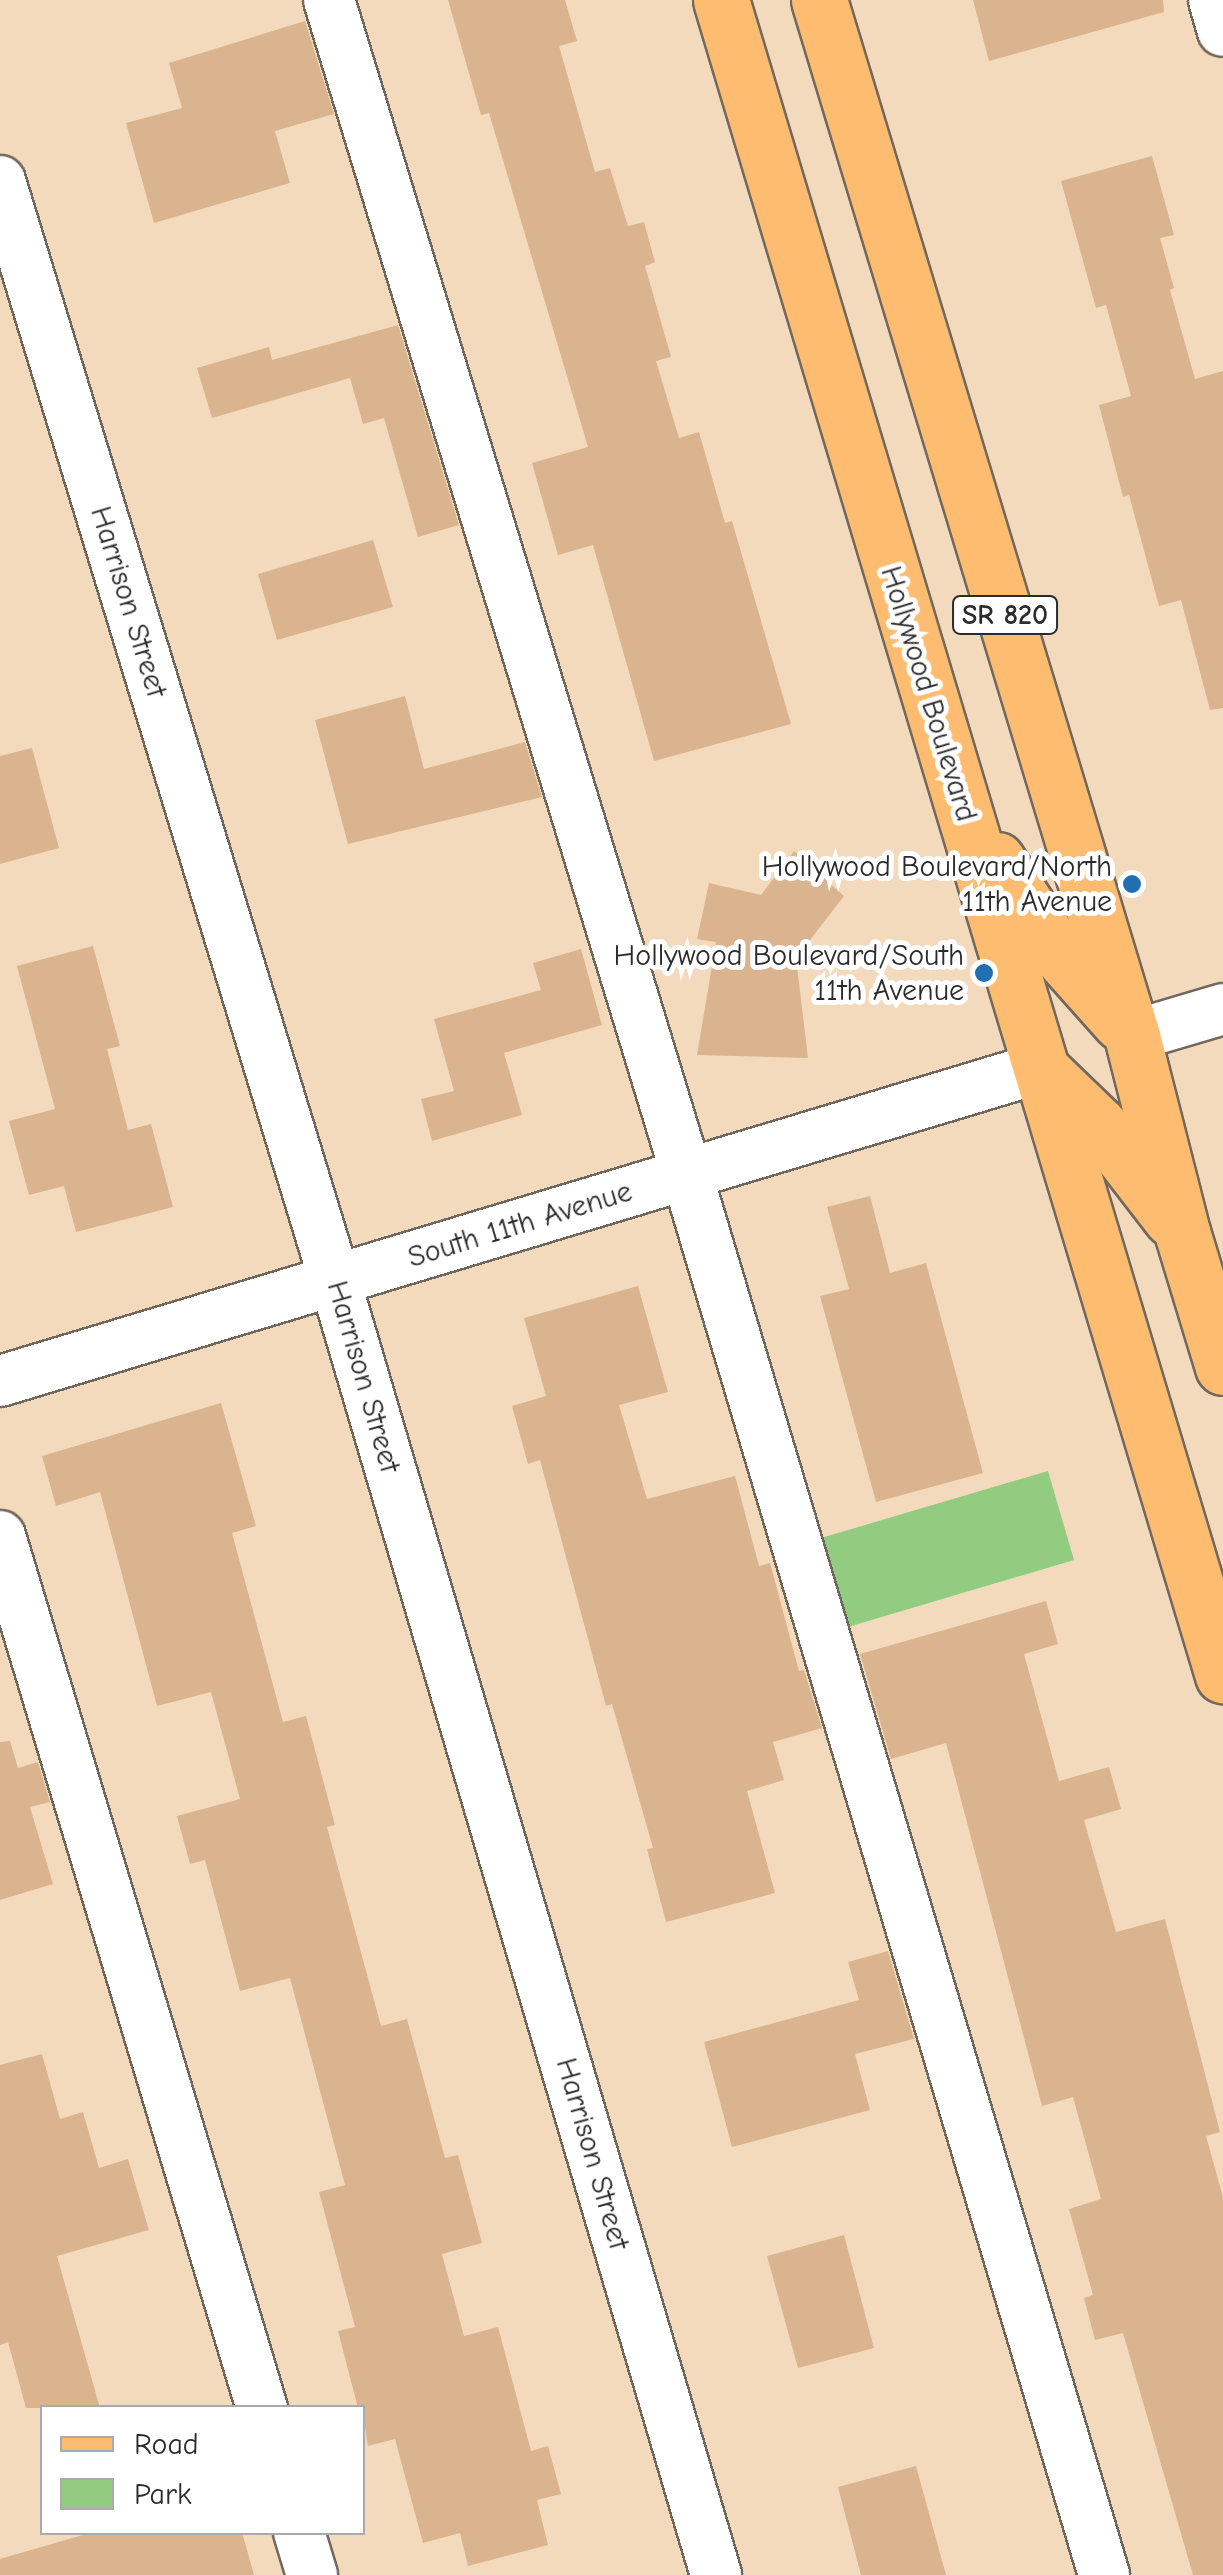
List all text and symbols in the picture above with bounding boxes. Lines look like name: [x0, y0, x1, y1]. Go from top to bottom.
street label: Harrison Street: [82, 502, 174, 702]
street label: Hollywood Boulevard: [872, 562, 984, 826]
road number: SR 820: [950, 592, 1060, 638]
place label: Hollywood Boulevard/North 11th Avenue: [762, 849, 1112, 920]
marker: Hollywood Boulevard/North 11th Avenue: [1121, 873, 1143, 895]
place label: Hollywood Boulevard/South 11th Avenue: [614, 938, 964, 1008]
marker: Hollywood Boulevard/South 11th Avenue: [973, 962, 995, 984]
street label: South 11th Avenue: [404, 1174, 636, 1276]
street label: Harrison Street: [318, 1277, 408, 1477]
street label: Harrison Street: [547, 2054, 637, 2254]
legend: [40, 2405, 365, 2535]
text: Road: [134, 2427, 199, 2462]
text: Park: [134, 2477, 191, 2512]

